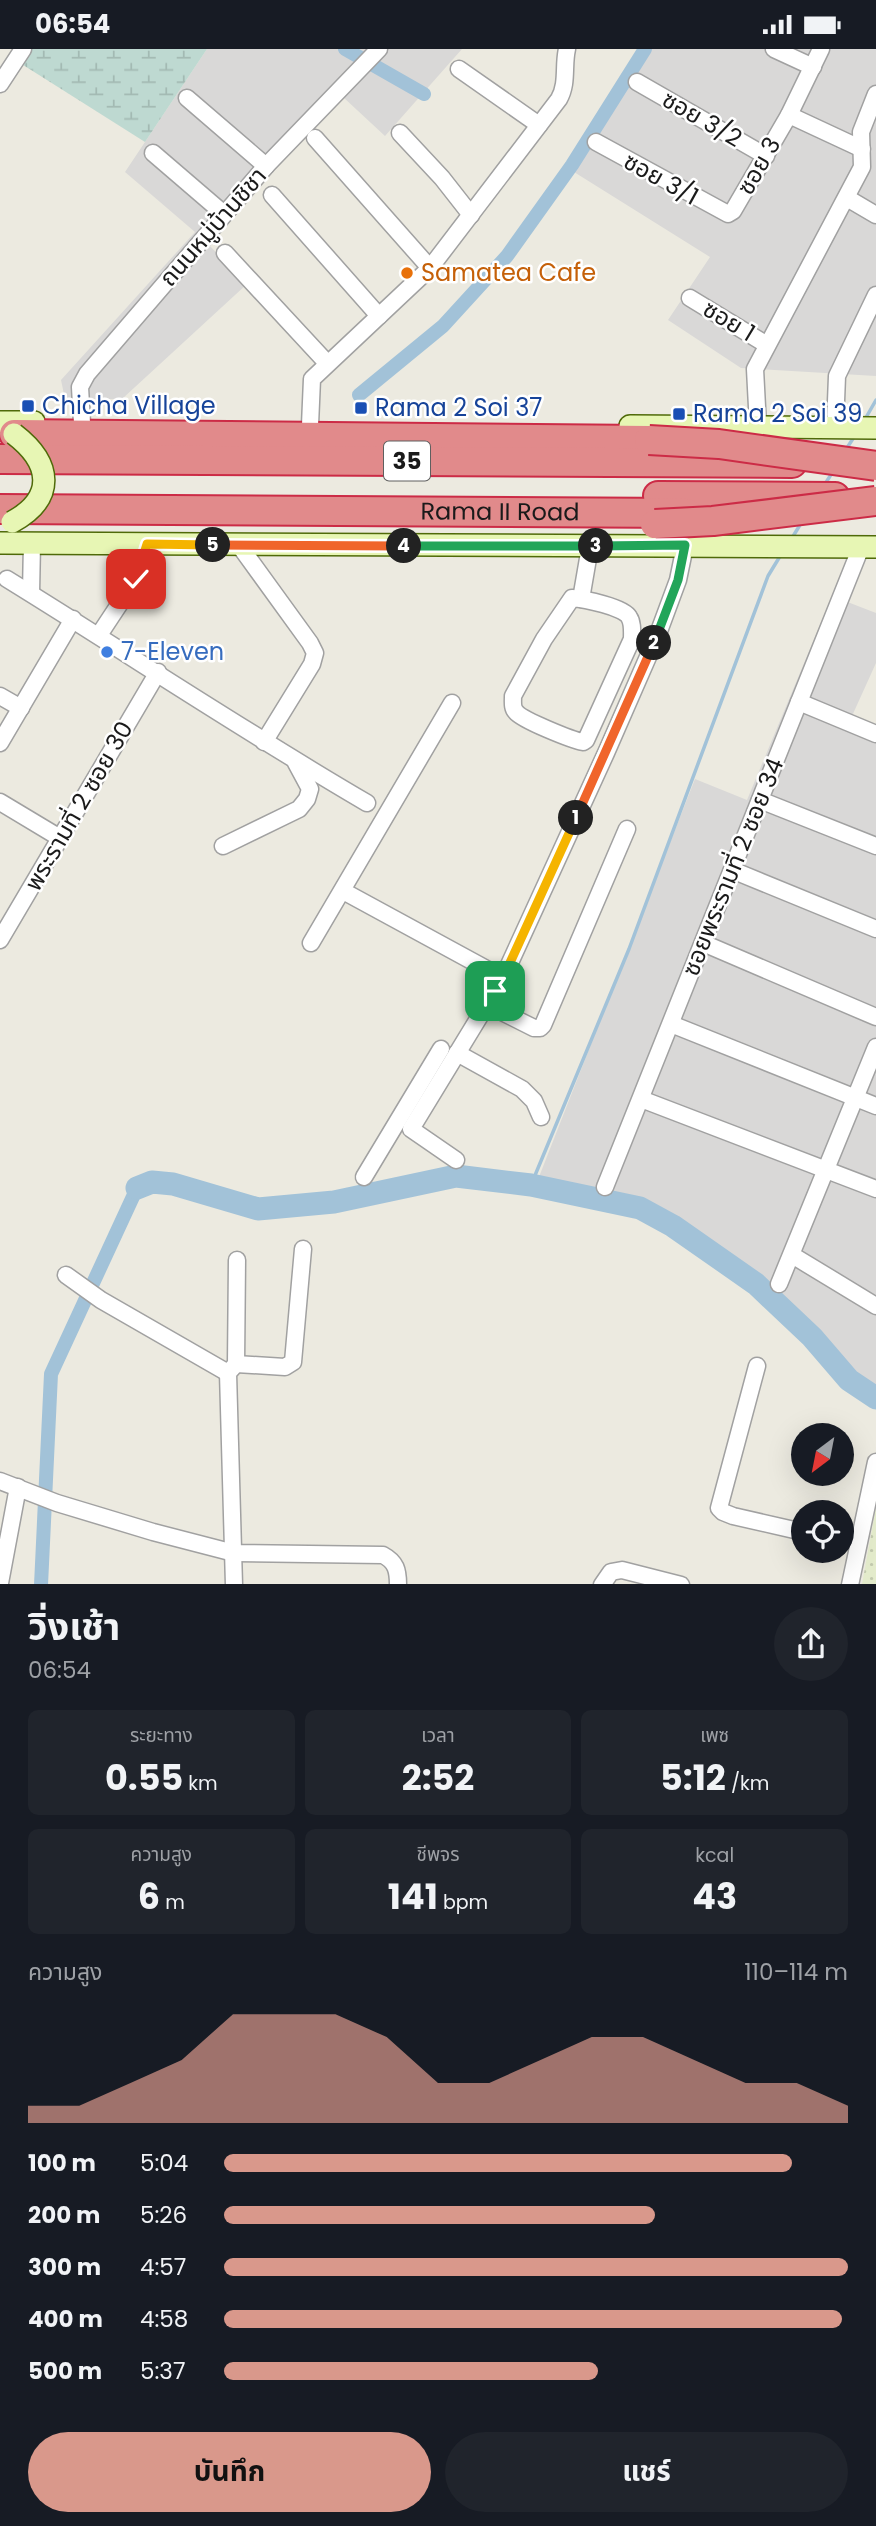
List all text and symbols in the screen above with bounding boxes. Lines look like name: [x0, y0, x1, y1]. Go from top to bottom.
text: 06:54: [35, 6, 110, 42]
street label: ซอย 3/2: [656, 82, 748, 155]
street label: ซอย 3: [729, 131, 788, 201]
street label: ซอย 3/1: [618, 144, 705, 213]
street label: ถนนหมู่บ้านชิชา: [152, 160, 274, 293]
place label: Samatea Cafe: [421, 256, 596, 289]
marker: Samatea Cafe: [399, 265, 415, 281]
street label: ซอย 1: [697, 292, 762, 349]
place label: Chicha Village: [42, 389, 216, 422]
place label: Rama 2 Soi 37: [375, 391, 542, 424]
place label: Rama 2 Soi 39: [693, 397, 862, 430]
marker: Chicha Village: [20, 398, 36, 414]
marker: Rama 2 Soi 37: [353, 400, 369, 416]
marker: Rama 2 Soi 39: [671, 406, 687, 422]
road number: 35: [384, 441, 430, 481]
street label: Rama II Road: [420, 494, 580, 528]
pin: 5: [196, 527, 230, 563]
pin: 4: [386, 529, 422, 563]
pin: 3: [578, 529, 614, 563]
text: 5: [206, 531, 219, 558]
text: 4: [397, 532, 410, 559]
text: 3: [590, 532, 601, 559]
pin: [106, 549, 166, 609]
icon: check: [117, 560, 155, 598]
pin: 2: [636, 625, 672, 661]
text: 2: [648, 629, 659, 656]
place label: 7-Eleven: [121, 635, 224, 668]
marker: 7-Eleven: [99, 644, 115, 660]
street label: พระรามที่ 2 ซอย 30: [17, 715, 141, 897]
street label: ซอยพระรามที่ 2 ซอย 34: [674, 753, 791, 981]
pin: 1: [558, 801, 594, 835]
text: 1: [572, 804, 579, 831]
pin: [465, 961, 525, 1021]
icon: arrive: [476, 972, 514, 1010]
north arrow: [791, 1423, 854, 1486]
map controls: [791, 1423, 854, 1563]
button: locate: [791, 1500, 854, 1563]
text: วิ่งเช้า: [28, 1600, 120, 1653]
button: share: [774, 1607, 848, 1681]
text: 06:54: [28, 1654, 91, 1686]
text: ระยะทาง: [130, 1722, 193, 1749]
text: เวลา: [421, 1722, 455, 1749]
text: เพซ: [700, 1722, 729, 1749]
text: 0.55: [105, 1753, 183, 1802]
text: 2:52: [402, 1753, 474, 1802]
text: 5:12: [660, 1753, 726, 1802]
text: km: [183, 1770, 218, 1797]
text: /km: [726, 1770, 769, 1797]
text: ความสูง: [131, 1841, 192, 1868]
text: ชีพจร: [416, 1841, 460, 1868]
text: kcal: [695, 1842, 734, 1869]
text: 6: [138, 1872, 160, 1921]
text: 141: [388, 1872, 438, 1921]
text: 43: [692, 1872, 737, 1921]
text: m: [160, 1889, 185, 1916]
text: bpm: [438, 1889, 488, 1916]
text: ความสูง: [28, 1956, 102, 1988]
text: 110–114 m: [744, 1956, 848, 1988]
text: 100 m: [28, 2147, 96, 2179]
text: 5:04: [140, 2147, 188, 2179]
text: 200 m: [28, 2199, 100, 2231]
text: 5:26: [140, 2199, 187, 2231]
text: 300 m: [28, 2251, 101, 2283]
text: 4:57: [140, 2251, 186, 2283]
text: 400 m: [28, 2303, 103, 2335]
text: 4:58: [140, 2303, 188, 2335]
text: 500 m: [28, 2355, 102, 2387]
text: 5:37: [140, 2355, 185, 2387]
button: บันทึก: [28, 2432, 431, 2512]
button: แชร์: [445, 2432, 848, 2512]

